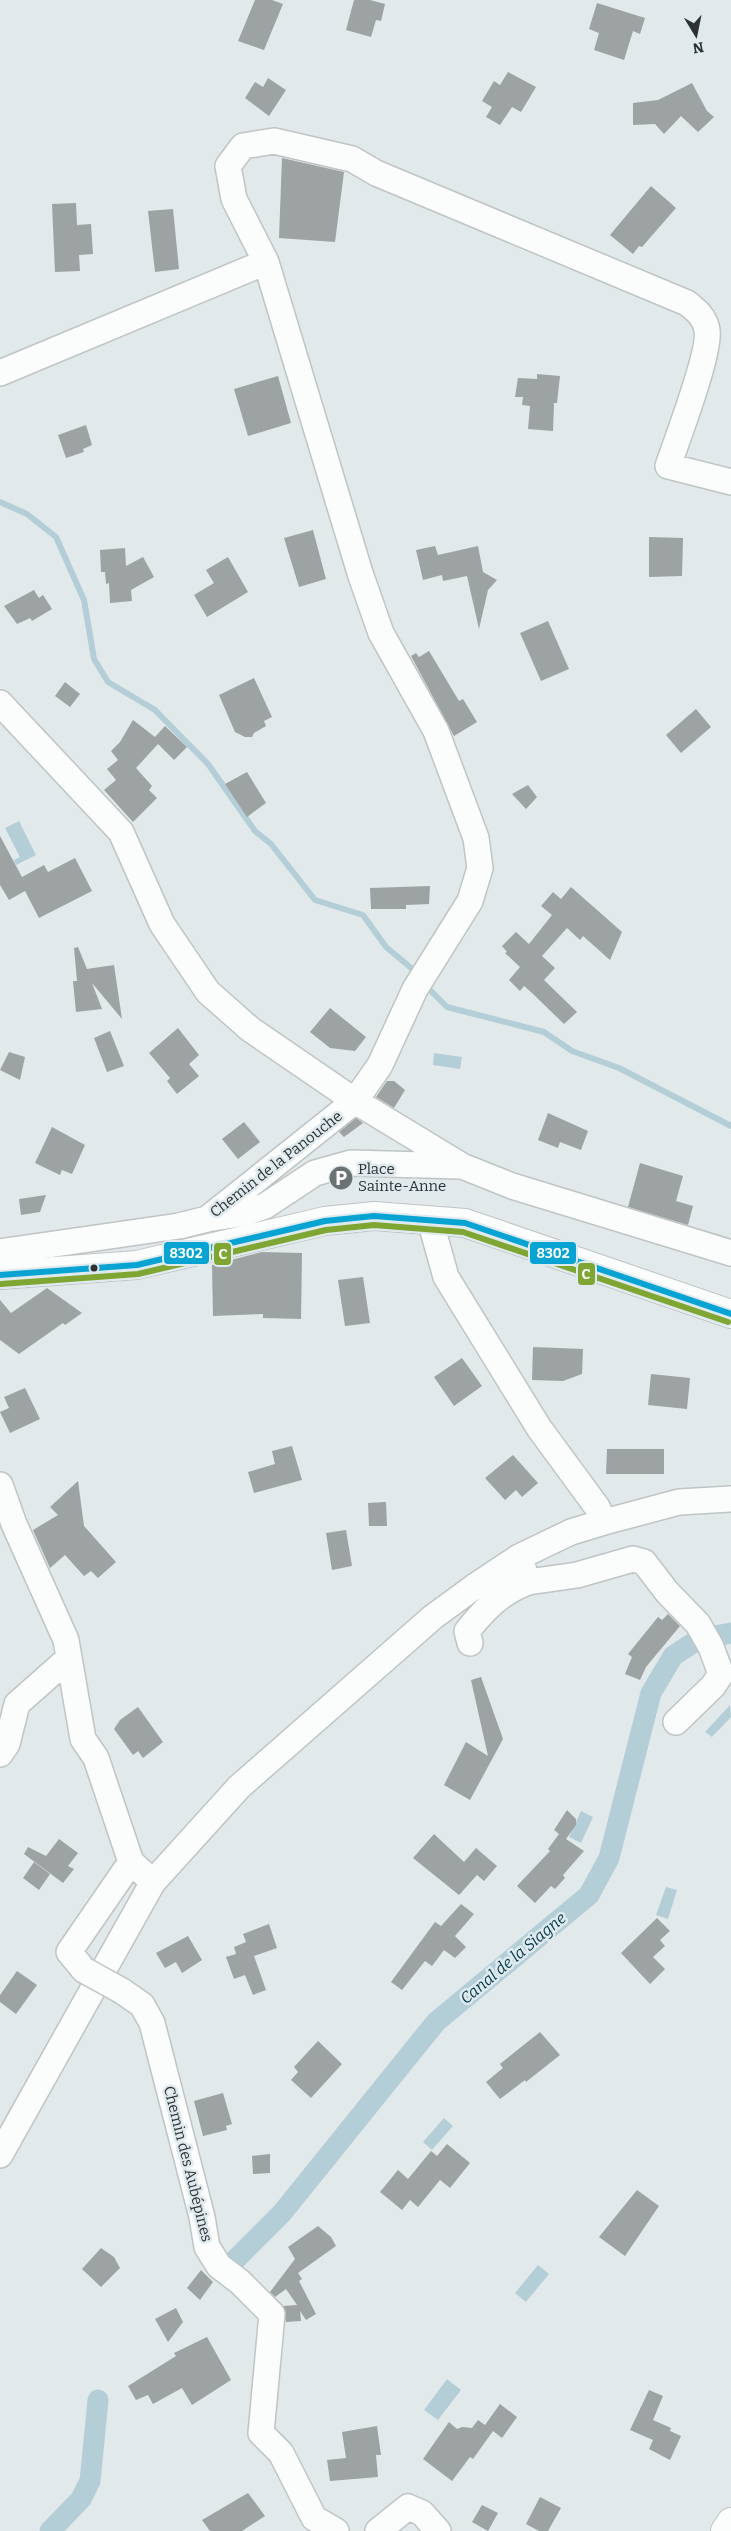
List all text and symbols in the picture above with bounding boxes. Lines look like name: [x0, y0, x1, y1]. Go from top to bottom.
north arrow: [671, 10, 721, 60]
text: N: [691, 38, 705, 57]
street label: Chemin de la Panouche: [206, 1107, 346, 1221]
place label: Place Sainte-Anne: [358, 1160, 446, 1195]
parking icon: Place Sainte-Anne: [328, 1165, 354, 1191]
line badge: 8302: [163, 1241, 210, 1265]
line badge: 8302: [529, 1241, 577, 1265]
line badge: C: [213, 1242, 232, 1266]
text: 8302: [169, 1245, 203, 1262]
text: 8302: [536, 1245, 570, 1262]
text: C: [219, 1246, 228, 1263]
line badge: C: [577, 1262, 596, 1286]
unlabelled marker: [89, 1263, 99, 1273]
text: C: [582, 1266, 591, 1283]
water label: Canal de la Siagne: [456, 1908, 570, 2008]
street label: Chemin des Aubépines: [160, 2084, 216, 2244]

